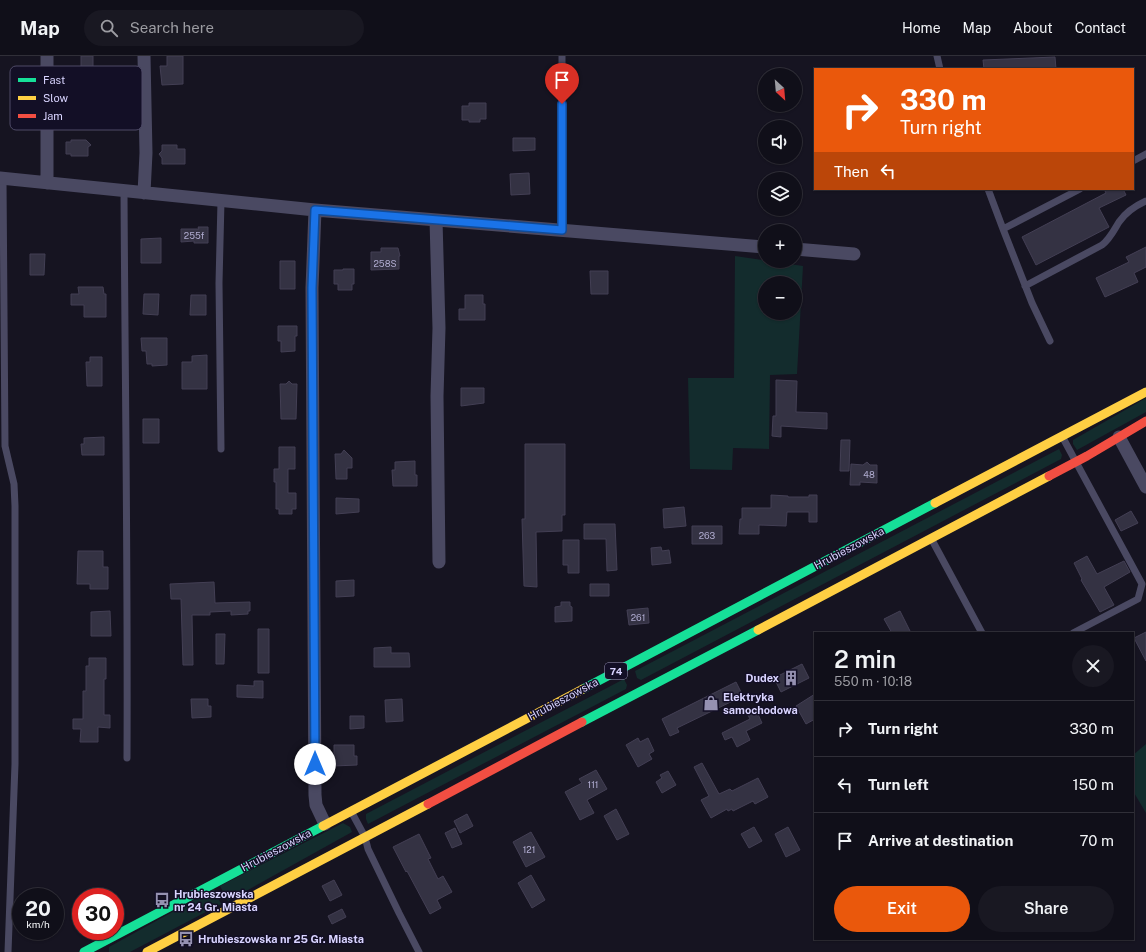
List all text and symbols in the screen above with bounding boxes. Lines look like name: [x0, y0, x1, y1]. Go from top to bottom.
search box: [84, 10, 364, 46]
text: Map: [20, 17, 60, 39]
icon: search: [98, 17, 120, 39]
text: Search here: [130, 19, 214, 36]
text: Home: [902, 20, 941, 36]
text: Map: [963, 20, 991, 36]
text: About: [1013, 20, 1053, 36]
text: Contact: [1075, 20, 1126, 36]
pin: [545, 63, 579, 104]
legend: [10, 66, 142, 130]
north arrow: [758, 68, 802, 112]
map controls: [758, 68, 802, 320]
icon: arrive: [551, 69, 573, 91]
text: Fast: [43, 74, 65, 86]
text: 330 m: [900, 83, 987, 116]
icon: right: [834, 84, 886, 136]
text: Slow: [43, 92, 69, 104]
text: Jam: [43, 110, 63, 122]
text: Turn right: [900, 117, 982, 138]
button: sound: [758, 120, 802, 164]
icon: left: [877, 160, 899, 182]
text: Then: [834, 163, 869, 180]
button: layers: [758, 172, 802, 216]
button: +: [758, 224, 802, 268]
house number: 255f: [184, 230, 205, 241]
house number: 258S: [374, 258, 397, 269]
button: −: [758, 276, 802, 320]
house number: 48: [863, 469, 875, 480]
street label: Hrubieszowska: [812, 524, 886, 572]
house number: 263: [699, 530, 716, 541]
house number: 261: [631, 612, 645, 623]
text: 2 min: [834, 645, 896, 673]
button: close: [1072, 645, 1114, 687]
road number: 74: [605, 663, 627, 679]
building icon: Dudex: [782, 669, 800, 687]
place label: Dudex: [745, 672, 780, 684]
text: 550 m · 10:18: [834, 674, 912, 689]
street label: Hrubieszowska: [526, 675, 600, 723]
place label: Elektryka samochodowa: [723, 691, 798, 716]
shop icon: Elektryka samochodowa: [702, 694, 720, 712]
icon: right: [834, 718, 856, 740]
text: Turn right: [868, 720, 938, 737]
text: 330 m: [1069, 720, 1114, 737]
position arrow: [294, 743, 336, 785]
icon: left: [834, 774, 856, 796]
text: Turn left: [868, 776, 929, 793]
text: 150 m: [1072, 776, 1114, 793]
house number: 111: [588, 779, 599, 790]
street label: Hrubieszowska: [239, 826, 313, 874]
icon: arrive: [834, 830, 856, 852]
text: Arrive at destination: [868, 832, 1013, 849]
text: 70 m: [1079, 832, 1114, 849]
house number: 121: [523, 844, 535, 855]
button: Exit: [834, 886, 970, 932]
button: Share: [978, 886, 1114, 932]
speed limit sign: 30: [72, 888, 124, 940]
place label: Hrubieszowska nr 24 Gr. Miasta: [174, 888, 258, 913]
bus stop icon: Hrubieszowska nr 24 Gr. Miasta: [153, 891, 171, 909]
text: 20: [25, 897, 51, 921]
text: km/h: [26, 918, 50, 930]
bus stop icon: Hrubieszowska nr 25 Gr. Miasta: [177, 930, 195, 948]
place label: Hrubieszowska nr 25 Gr. Miasta: [198, 933, 364, 945]

